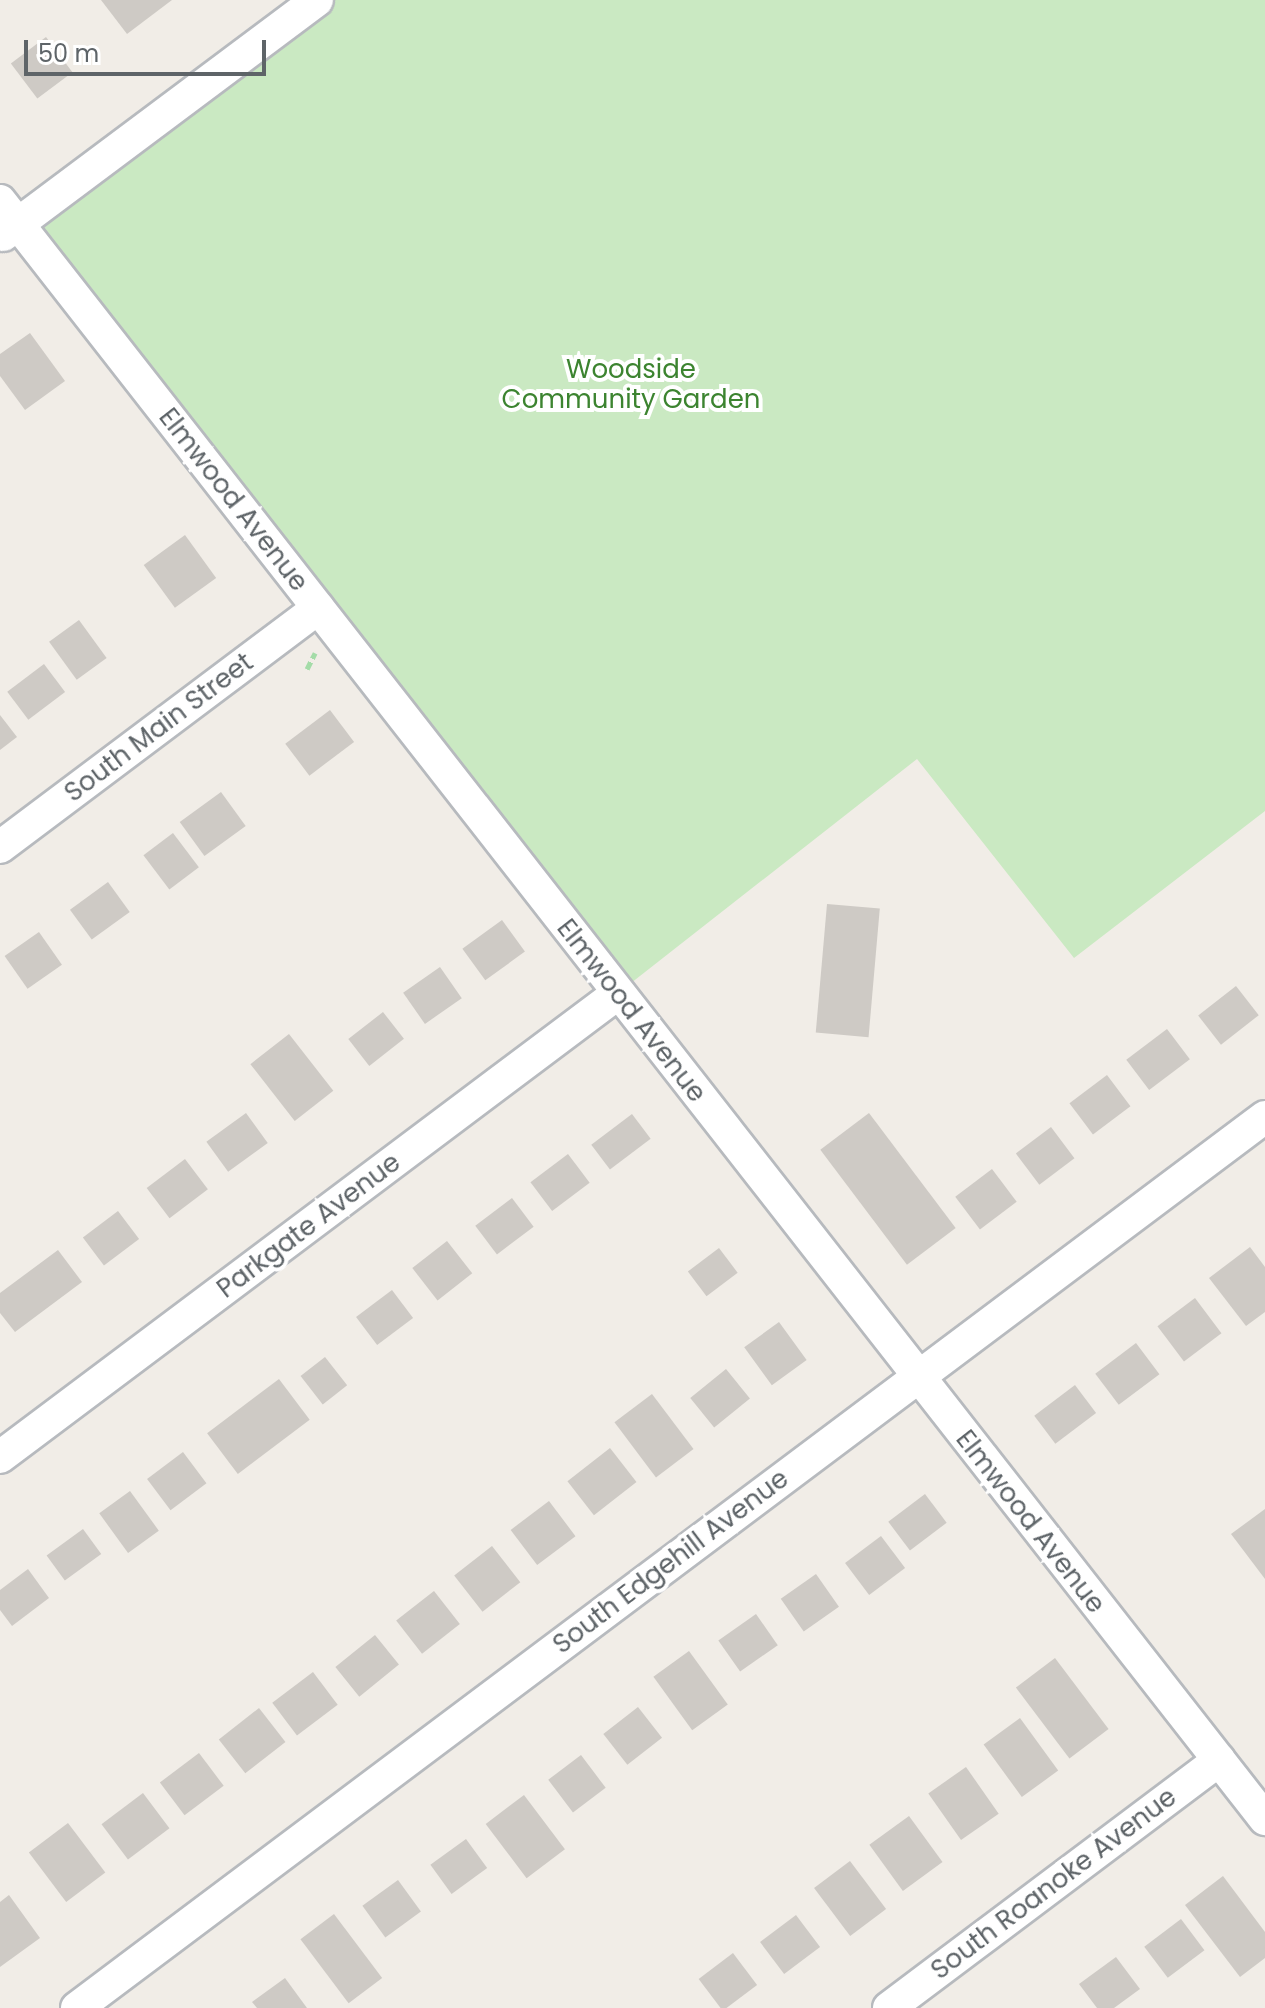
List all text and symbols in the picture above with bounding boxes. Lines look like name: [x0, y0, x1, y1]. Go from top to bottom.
scale bar: [28, 24, 270, 74]
text: 50 m: [38, 37, 99, 70]
park label: Woodside Community Garden: [502, 354, 760, 416]
street label: Elmwood Avenue: [152, 402, 314, 598]
street label: South Main Street: [59, 647, 259, 809]
street label: Elmwood Avenue: [550, 913, 712, 1109]
street label: Parkgate Avenue: [211, 1147, 407, 1305]
street label: Elmwood Avenue: [949, 1424, 1111, 1620]
street label: South Edgehill Avenue: [547, 1463, 795, 1661]
street label: South Roanoke Avenue: [925, 1782, 1183, 1986]

